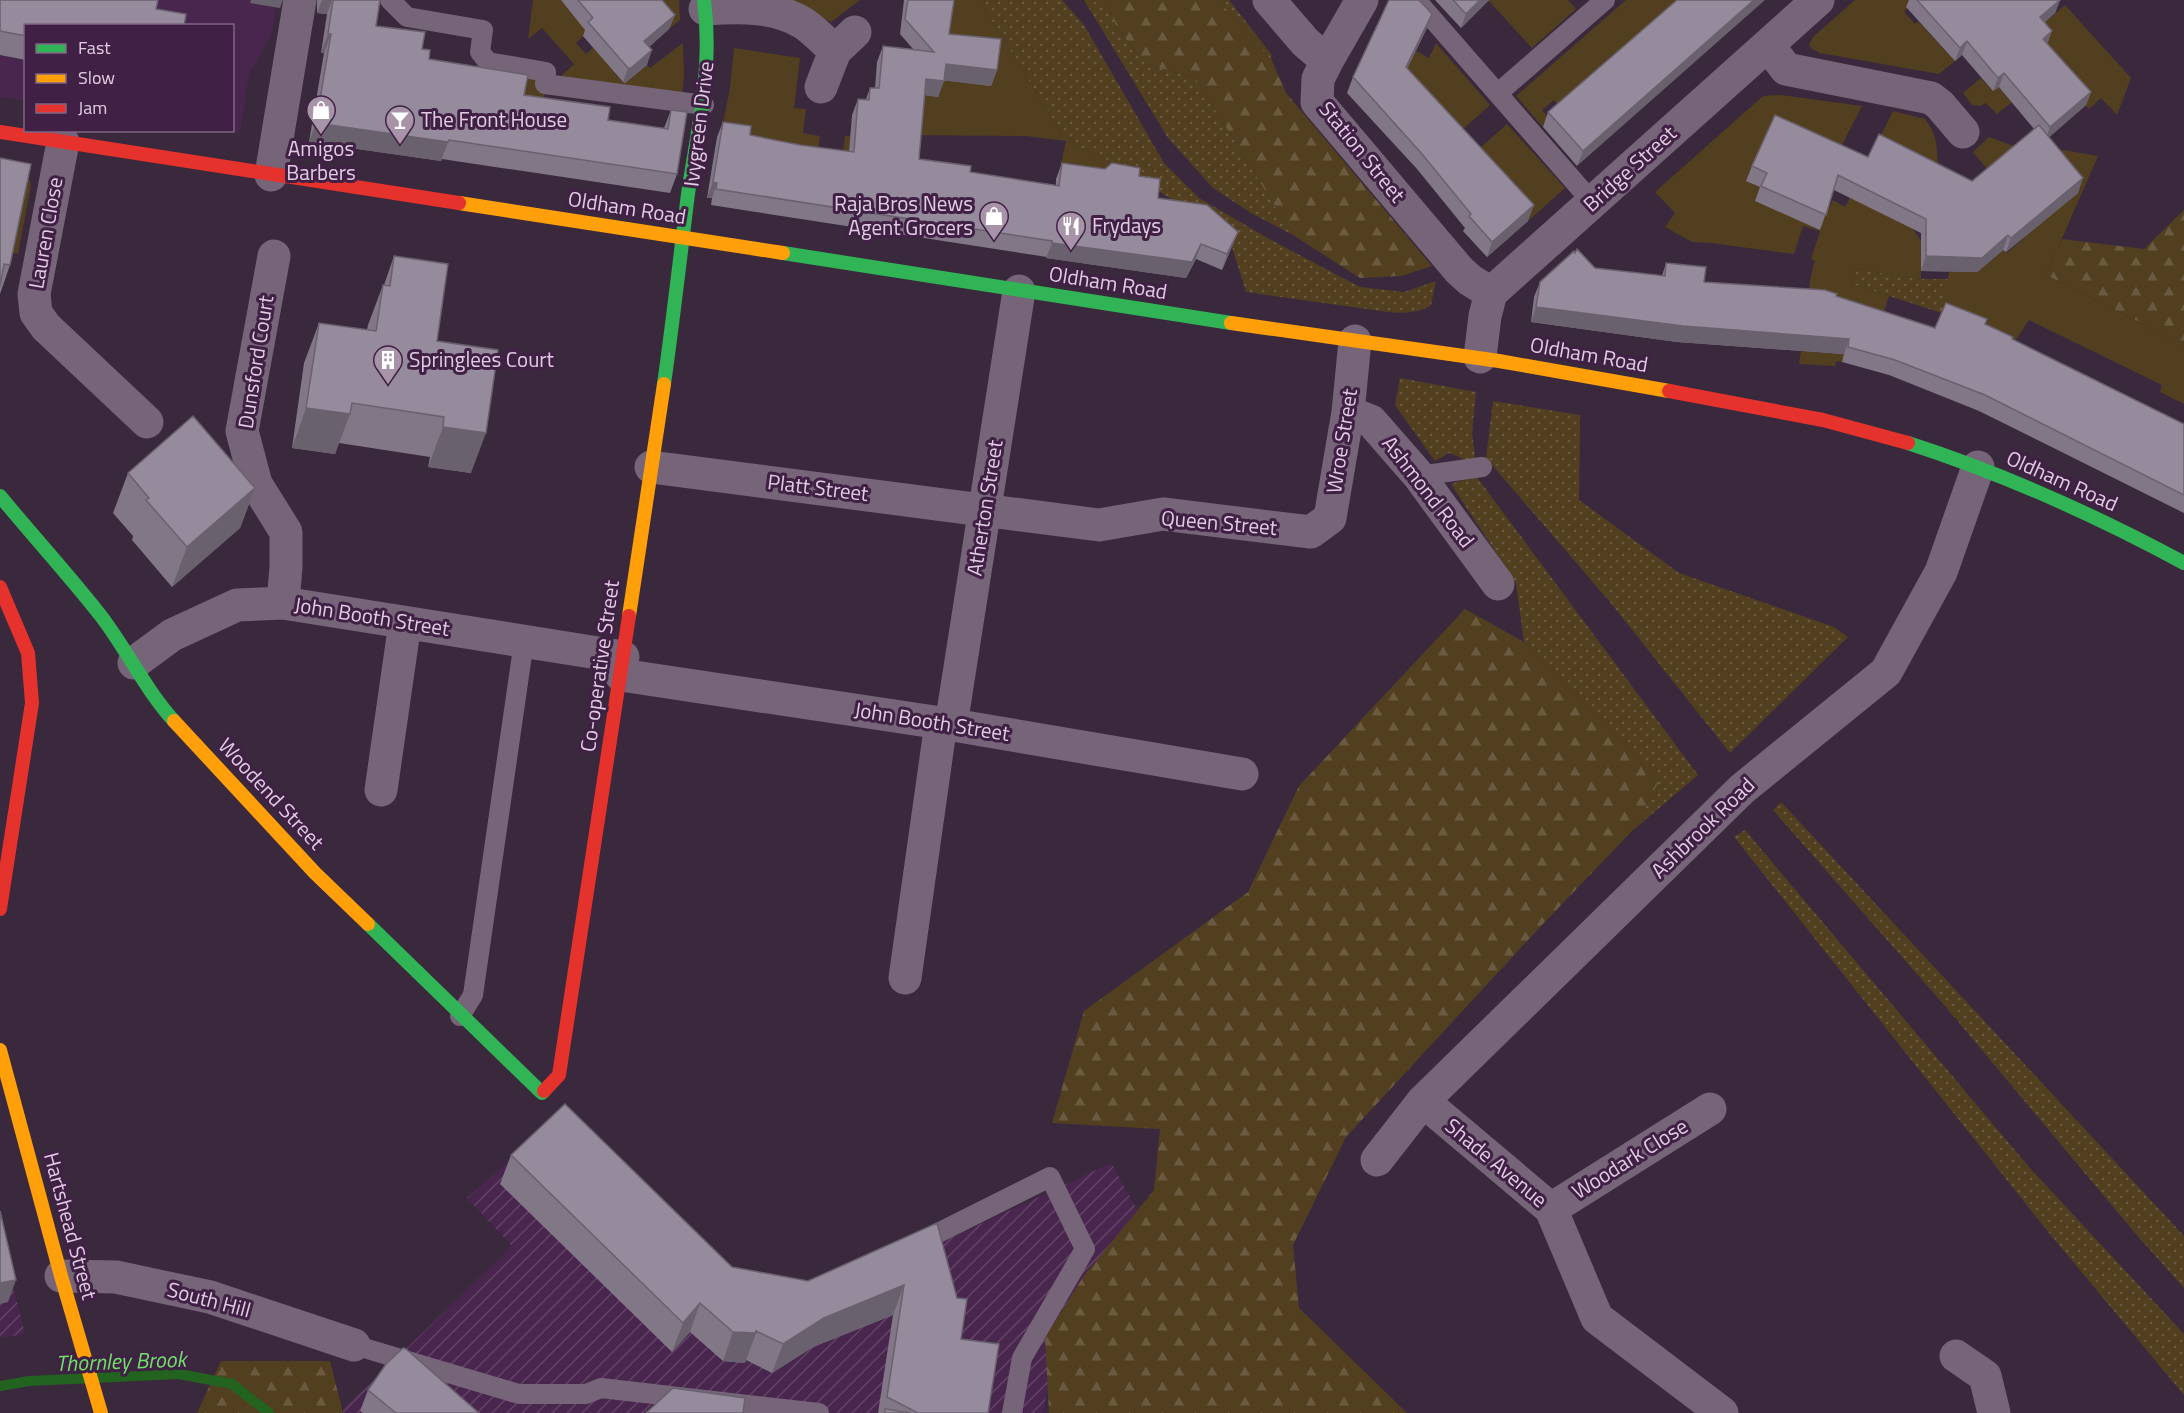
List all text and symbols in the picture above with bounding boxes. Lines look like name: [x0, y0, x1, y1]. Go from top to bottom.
legend: [24, 24, 234, 132]
text: Fast: [78, 34, 111, 61]
street label: Ivygreen Drive: [674, 59, 722, 188]
text: Slow: [78, 64, 115, 91]
text: Jam: [78, 94, 107, 121]
shop icon: Amigos Barbers: [305, 94, 337, 136]
street label: Station Street: [1312, 94, 1414, 209]
place label: The Front House: [421, 103, 567, 135]
bar icon: The Front House: [384, 104, 416, 146]
street label: Bridge Street: [1575, 117, 1684, 219]
place label: Amigos Barbers: [286, 132, 356, 188]
street label: Lauren Close: [19, 174, 71, 291]
street label: Oldham Road: [566, 182, 689, 232]
place label: Raja Bros News Agent Grocers: [834, 187, 973, 243]
shop icon: Raja Bros News Agent Grocers: [978, 200, 1010, 242]
place label: Frydays: [1092, 209, 1161, 241]
restaurant icon: Frydays: [1055, 210, 1087, 252]
street label: Oldham Road: [1047, 257, 1170, 307]
street label: Dunsford Court: [229, 292, 281, 431]
street label: Oldham Road: [1528, 328, 1651, 380]
place label: Springlees Court: [409, 343, 555, 375]
building icon: Springlees Court: [372, 344, 404, 386]
street label: Wroe Street: [1317, 385, 1365, 496]
street label: Ashmond Road: [1375, 428, 1483, 554]
street label: Atherton Street: [957, 437, 1011, 578]
street label: Oldham Road: [2001, 441, 2123, 519]
street label: Platt Street: [766, 465, 871, 509]
street label: Queen Street: [1160, 501, 1279, 543]
street label: Co-operative Street: [571, 577, 627, 754]
street label: John Booth Street: [292, 588, 453, 644]
street label: John Booth Street: [852, 693, 1013, 749]
street label: Woodend Street: [211, 730, 333, 857]
street label: Ashbrook Road: [1643, 769, 1762, 885]
street label: Shade Avenue: [1438, 1110, 1555, 1215]
street label: Woodark Close: [1565, 1110, 1694, 1207]
street label: Hartshead Street: [36, 1148, 106, 1304]
street label: South Hill: [164, 1273, 255, 1326]
water label: Thornley Brook: [55, 1342, 189, 1380]

